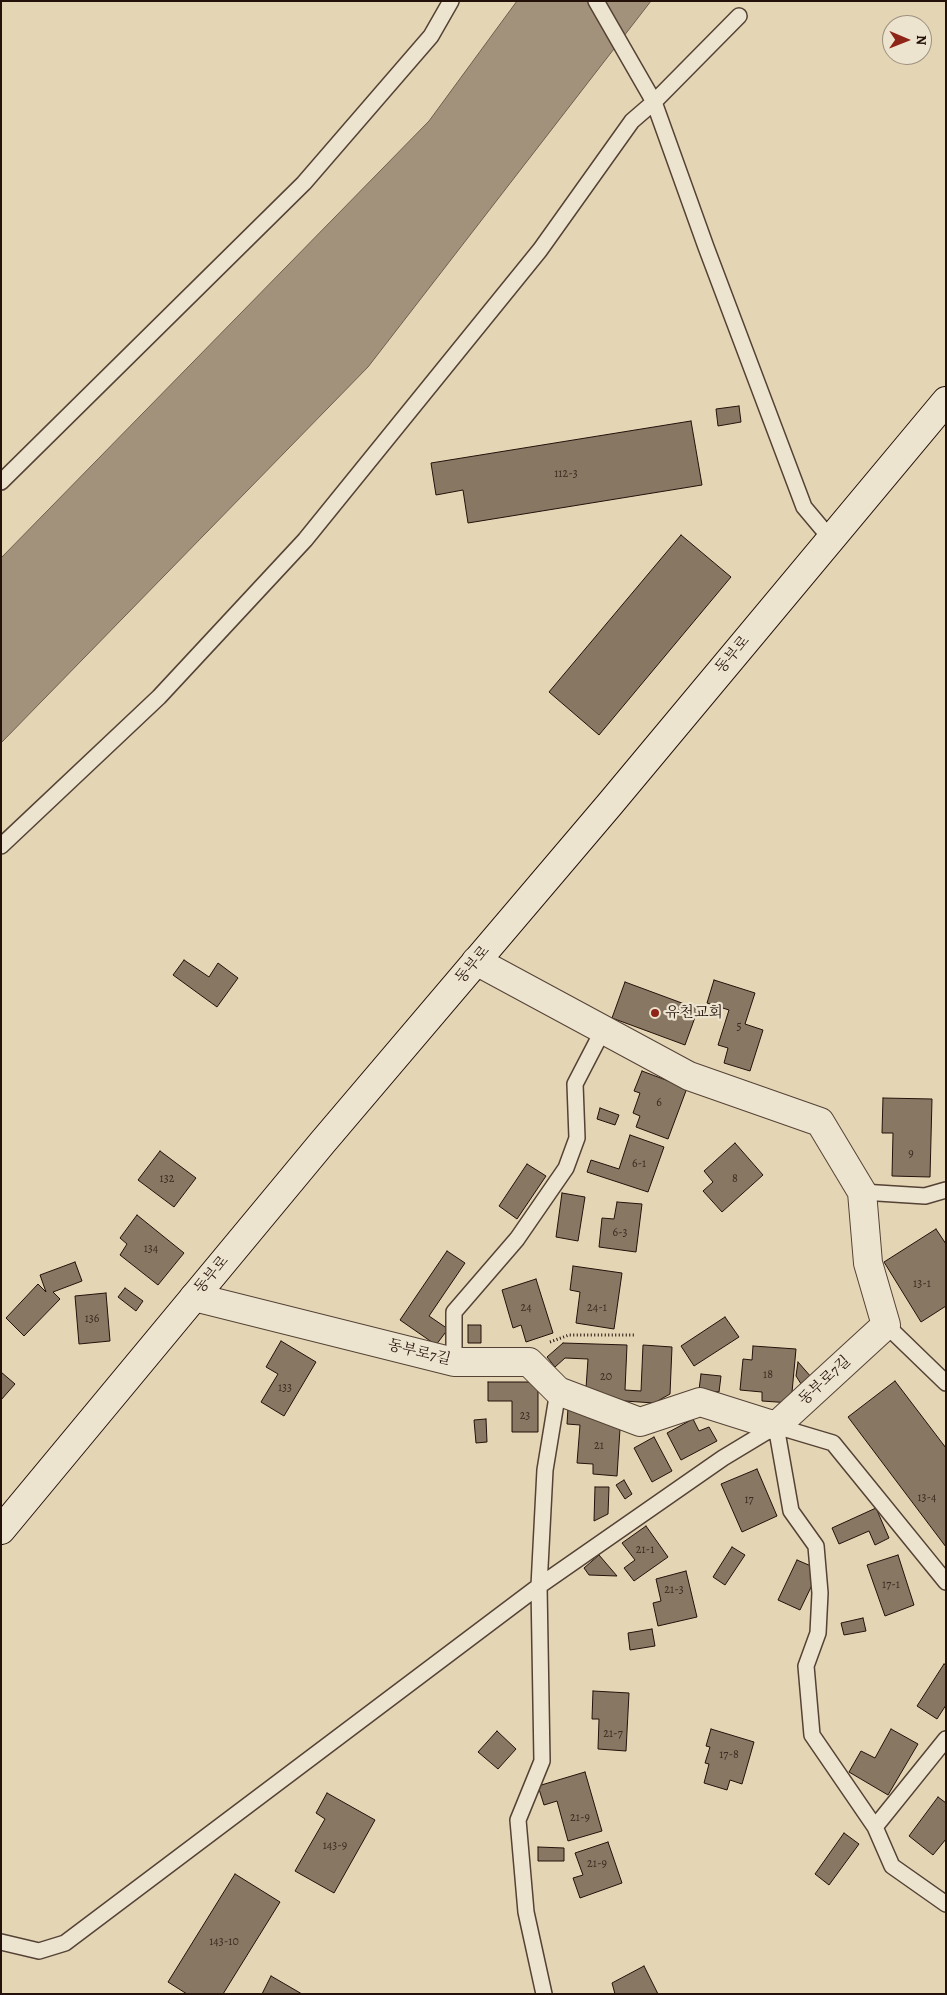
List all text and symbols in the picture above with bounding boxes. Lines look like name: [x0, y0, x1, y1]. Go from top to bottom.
north arrow: [882, 15, 932, 65]
text: N: [912, 35, 931, 46]
house number: 112-3: [554, 467, 578, 481]
street label: 동부로: [712, 633, 754, 677]
street label: 동부로: [452, 943, 494, 987]
place label: 유천교회: [665, 1004, 723, 1022]
marker: 유천교회: [649, 1007, 661, 1019]
house number: 5: [736, 1020, 742, 1034]
house number: 6: [656, 1096, 662, 1110]
house number: 9: [908, 1147, 914, 1161]
house number: 6-1: [632, 1157, 646, 1171]
house number: 132: [160, 1172, 174, 1186]
house number: 8: [732, 1172, 738, 1186]
house number: 6-3: [612, 1226, 628, 1240]
house number: 134: [144, 1242, 158, 1256]
street label: 동부로: [191, 1253, 233, 1297]
house number: 13-1: [913, 1277, 931, 1291]
house number: 24: [520, 1301, 532, 1315]
house number: 24-1: [587, 1301, 607, 1315]
house number: 136: [85, 1312, 99, 1326]
street label: 동부로7길: [386, 1336, 452, 1370]
street label: 동부로7길: [795, 1353, 855, 1409]
house number: 18: [763, 1368, 773, 1382]
house number: 20: [600, 1370, 612, 1384]
house number: 133: [278, 1381, 292, 1395]
house number: 23: [520, 1409, 530, 1423]
house number: 21: [594, 1439, 604, 1453]
house number: 13-4: [917, 1491, 937, 1505]
house number: 17: [744, 1493, 754, 1507]
house number: 21-1: [636, 1543, 654, 1557]
house number: 17-1: [882, 1578, 900, 1592]
house number: 21-3: [664, 1583, 684, 1597]
house number: 21-7: [603, 1727, 623, 1741]
house number: 17-8: [719, 1748, 739, 1762]
house number: 21-9: [570, 1811, 590, 1825]
house number: 143-9: [323, 1839, 347, 1853]
house number: 21-9: [587, 1857, 607, 1871]
house number: 143-10: [209, 1935, 239, 1949]

